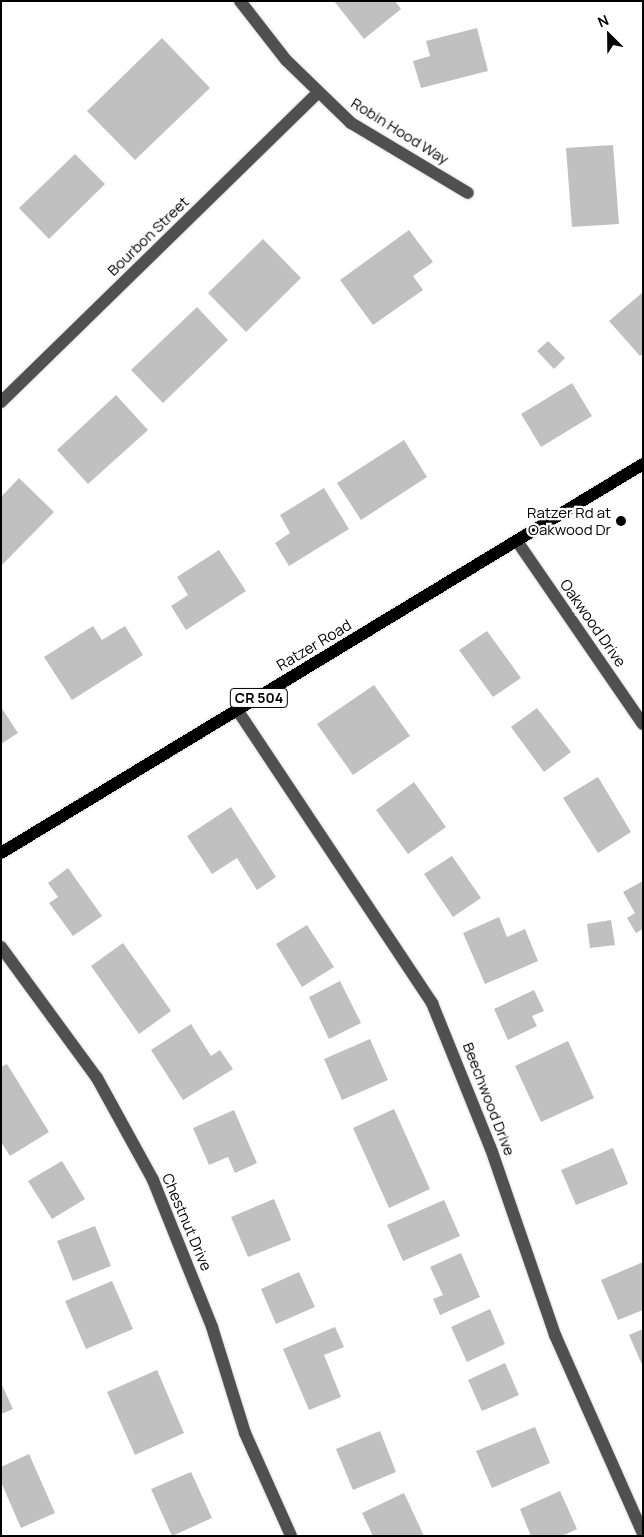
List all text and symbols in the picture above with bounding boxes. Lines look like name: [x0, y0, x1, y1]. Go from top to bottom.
north arrow: [584, 10, 634, 60]
text: N: [595, 10, 611, 31]
street label: Robin Hood Way: [348, 94, 452, 168]
street label: Bourbon Street: [104, 193, 192, 279]
place label: Ratzer Rd at Oakwood Dr: [527, 503, 611, 538]
marker: Ratzer Rd at Oakwood Dr: [615, 515, 627, 527]
street label: Oakwood Drive: [556, 576, 630, 670]
street label: Ratzer Road: [273, 616, 355, 674]
road number: CR 504: [229, 686, 289, 710]
street label: Beechwood Drive: [459, 1040, 519, 1158]
street label: Chestnut Drive: [158, 1171, 216, 1273]

